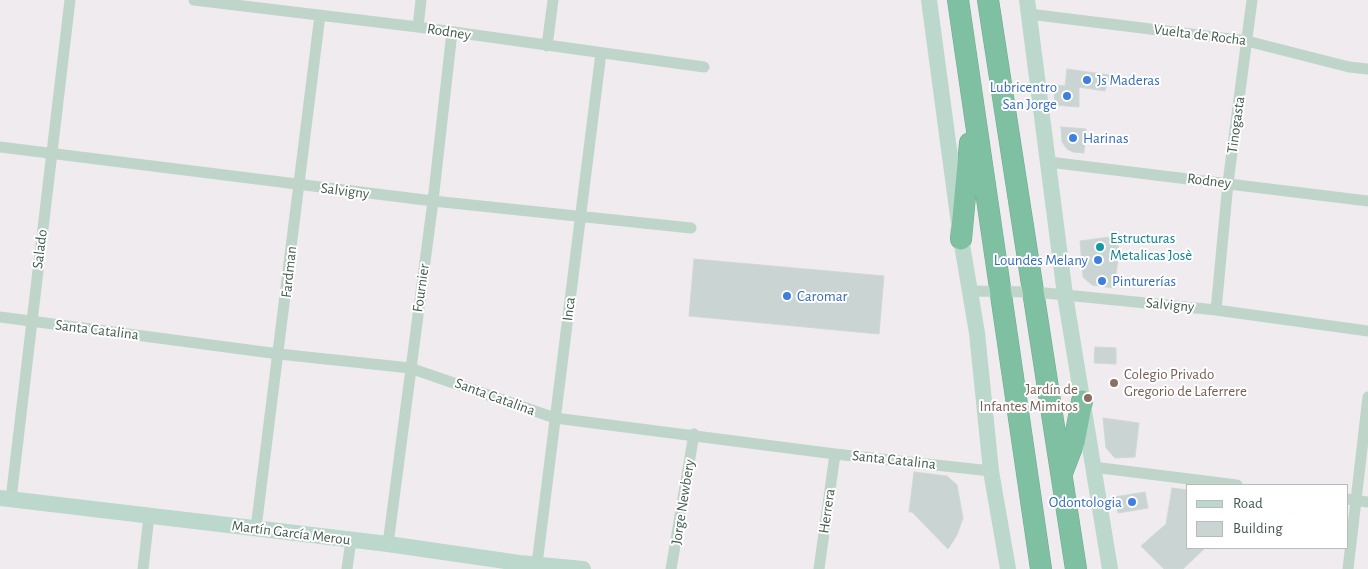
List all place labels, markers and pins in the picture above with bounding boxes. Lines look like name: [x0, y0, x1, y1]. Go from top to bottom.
place label: Js Maderas: [1097, 71, 1160, 89]
marker: Js Maderas: [1081, 74, 1093, 86]
place label: Lubricentro San Jorge: [990, 78, 1057, 113]
marker: Lubricentro San Jorge: [1061, 90, 1073, 102]
place label: Harinas: [1083, 129, 1128, 147]
marker: Harinas: [1067, 132, 1079, 144]
place label: Estructuras Metalicas Josè: [1110, 229, 1192, 264]
marker: Estructuras Metalicas Josè: [1094, 241, 1106, 253]
place label: Loundes Melany: [994, 251, 1088, 269]
marker: Loundes Melany: [1092, 254, 1104, 266]
place label: Pinturerías: [1112, 272, 1176, 290]
marker: Pinturerías: [1096, 275, 1108, 287]
place label: Caromar: [797, 287, 847, 305]
marker: Caromar: [781, 290, 793, 302]
place label: Colegio Privado Gregorio de Laferrere: [1124, 365, 1247, 400]
marker: Colegio Privado Gregorio de Laferrere: [1108, 377, 1120, 389]
place label: Jardín de Infantes Mimitos: [980, 380, 1078, 415]
marker: Jardín de Infantes Mimitos: [1082, 392, 1094, 404]
place label: Odontologia: [1049, 493, 1122, 511]
marker: Odontologia: [1126, 496, 1138, 508]

